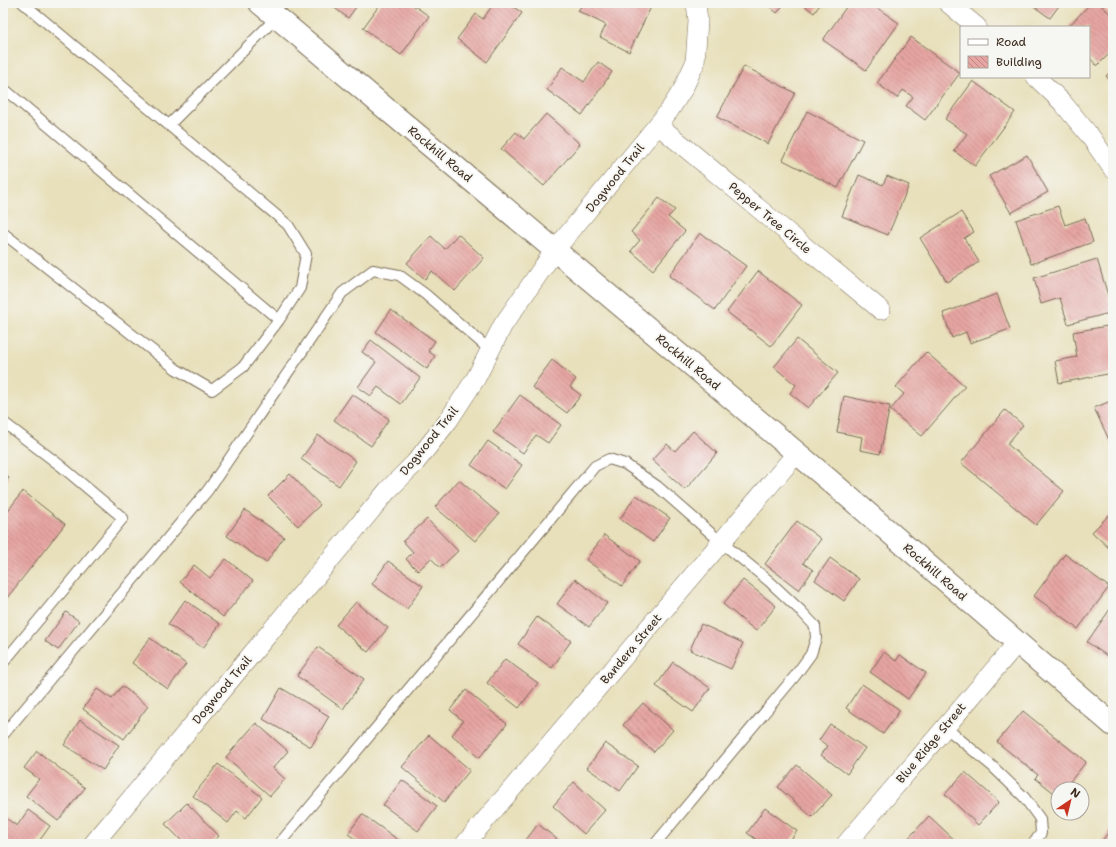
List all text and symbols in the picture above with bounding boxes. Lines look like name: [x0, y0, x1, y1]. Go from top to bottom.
legend: [960, 26, 1090, 78]
text: Road: [996, 34, 1027, 50]
text: Building: [996, 54, 1042, 70]
street label: Rockhill Road: [404, 122, 476, 186]
street label: Dogwood Trail: [582, 140, 648, 216]
street label: Pepper Tree Circle: [725, 179, 815, 258]
street label: Rockhill Road: [652, 330, 724, 394]
street label: Dogwood Trail: [396, 403, 462, 479]
street label: Rockhill Road: [900, 540, 971, 604]
street label: Bandera Street: [597, 610, 665, 688]
street label: Dogwood Trail: [189, 652, 255, 727]
street label: Blue Ridge Street: [892, 699, 970, 787]
north arrow: [1050, 781, 1090, 821]
text: N: [1068, 785, 1084, 802]

